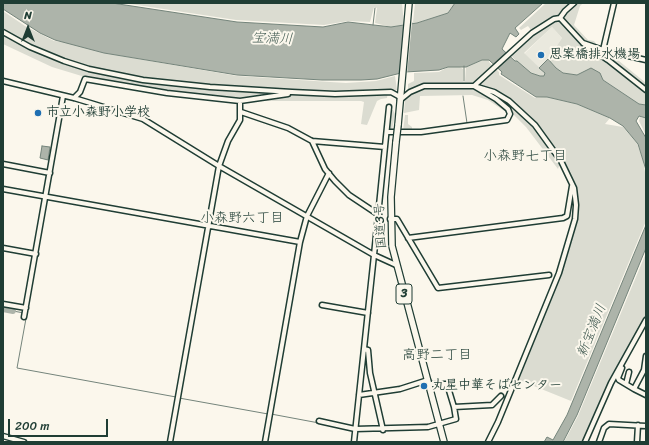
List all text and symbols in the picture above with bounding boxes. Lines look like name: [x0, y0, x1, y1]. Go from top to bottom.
text: N: [24, 6, 32, 25]
north arrow: [8, 8, 48, 48]
water label: 宝満川: [251, 30, 293, 48]
place label: 思案橋排水機場: [549, 47, 640, 63]
marker: 思案橋排水機場: [536, 50, 546, 60]
place label: 市立小森野小学校: [46, 105, 150, 121]
marker: 市立小森野小学校: [33, 108, 43, 118]
district label: 小森野七丁目: [483, 148, 567, 164]
street label: 国道3号: [372, 203, 390, 249]
district label: 小森野六丁目: [200, 210, 284, 226]
road number: 3: [396, 284, 412, 304]
water label: 新宝満川: [574, 302, 610, 360]
district label: 高野二丁目: [402, 347, 472, 363]
place label: 丸星中華そばセンター: [432, 378, 562, 394]
marker: 丸星中華そばセンター: [419, 381, 429, 391]
scale bar: [10, 411, 110, 437]
text: 200 m: [15, 415, 49, 437]

